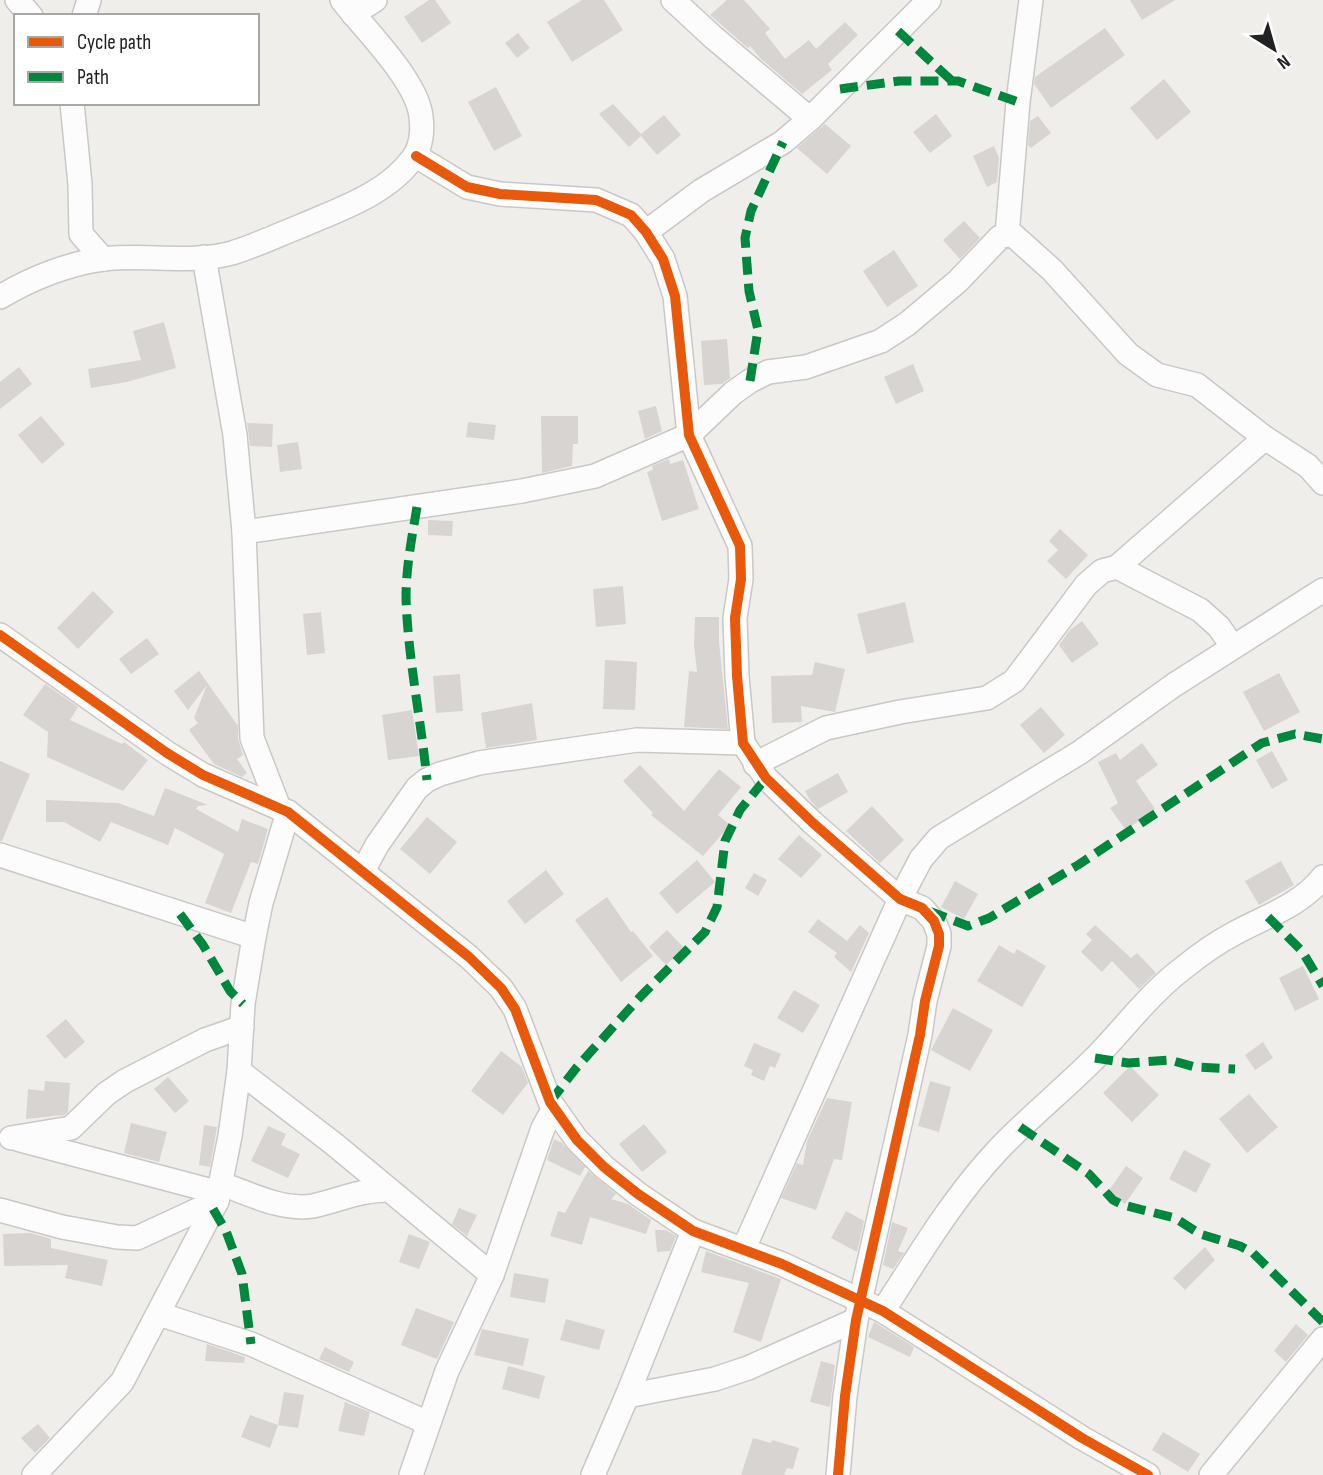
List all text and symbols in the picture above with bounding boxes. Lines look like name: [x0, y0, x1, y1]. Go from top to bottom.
legend: [14, 14, 259, 105]
north arrow: [1239, 14, 1309, 84]
text: Cycle path: [77, 30, 151, 55]
text: N: [1272, 49, 1294, 74]
text: Path: [77, 65, 109, 90]

